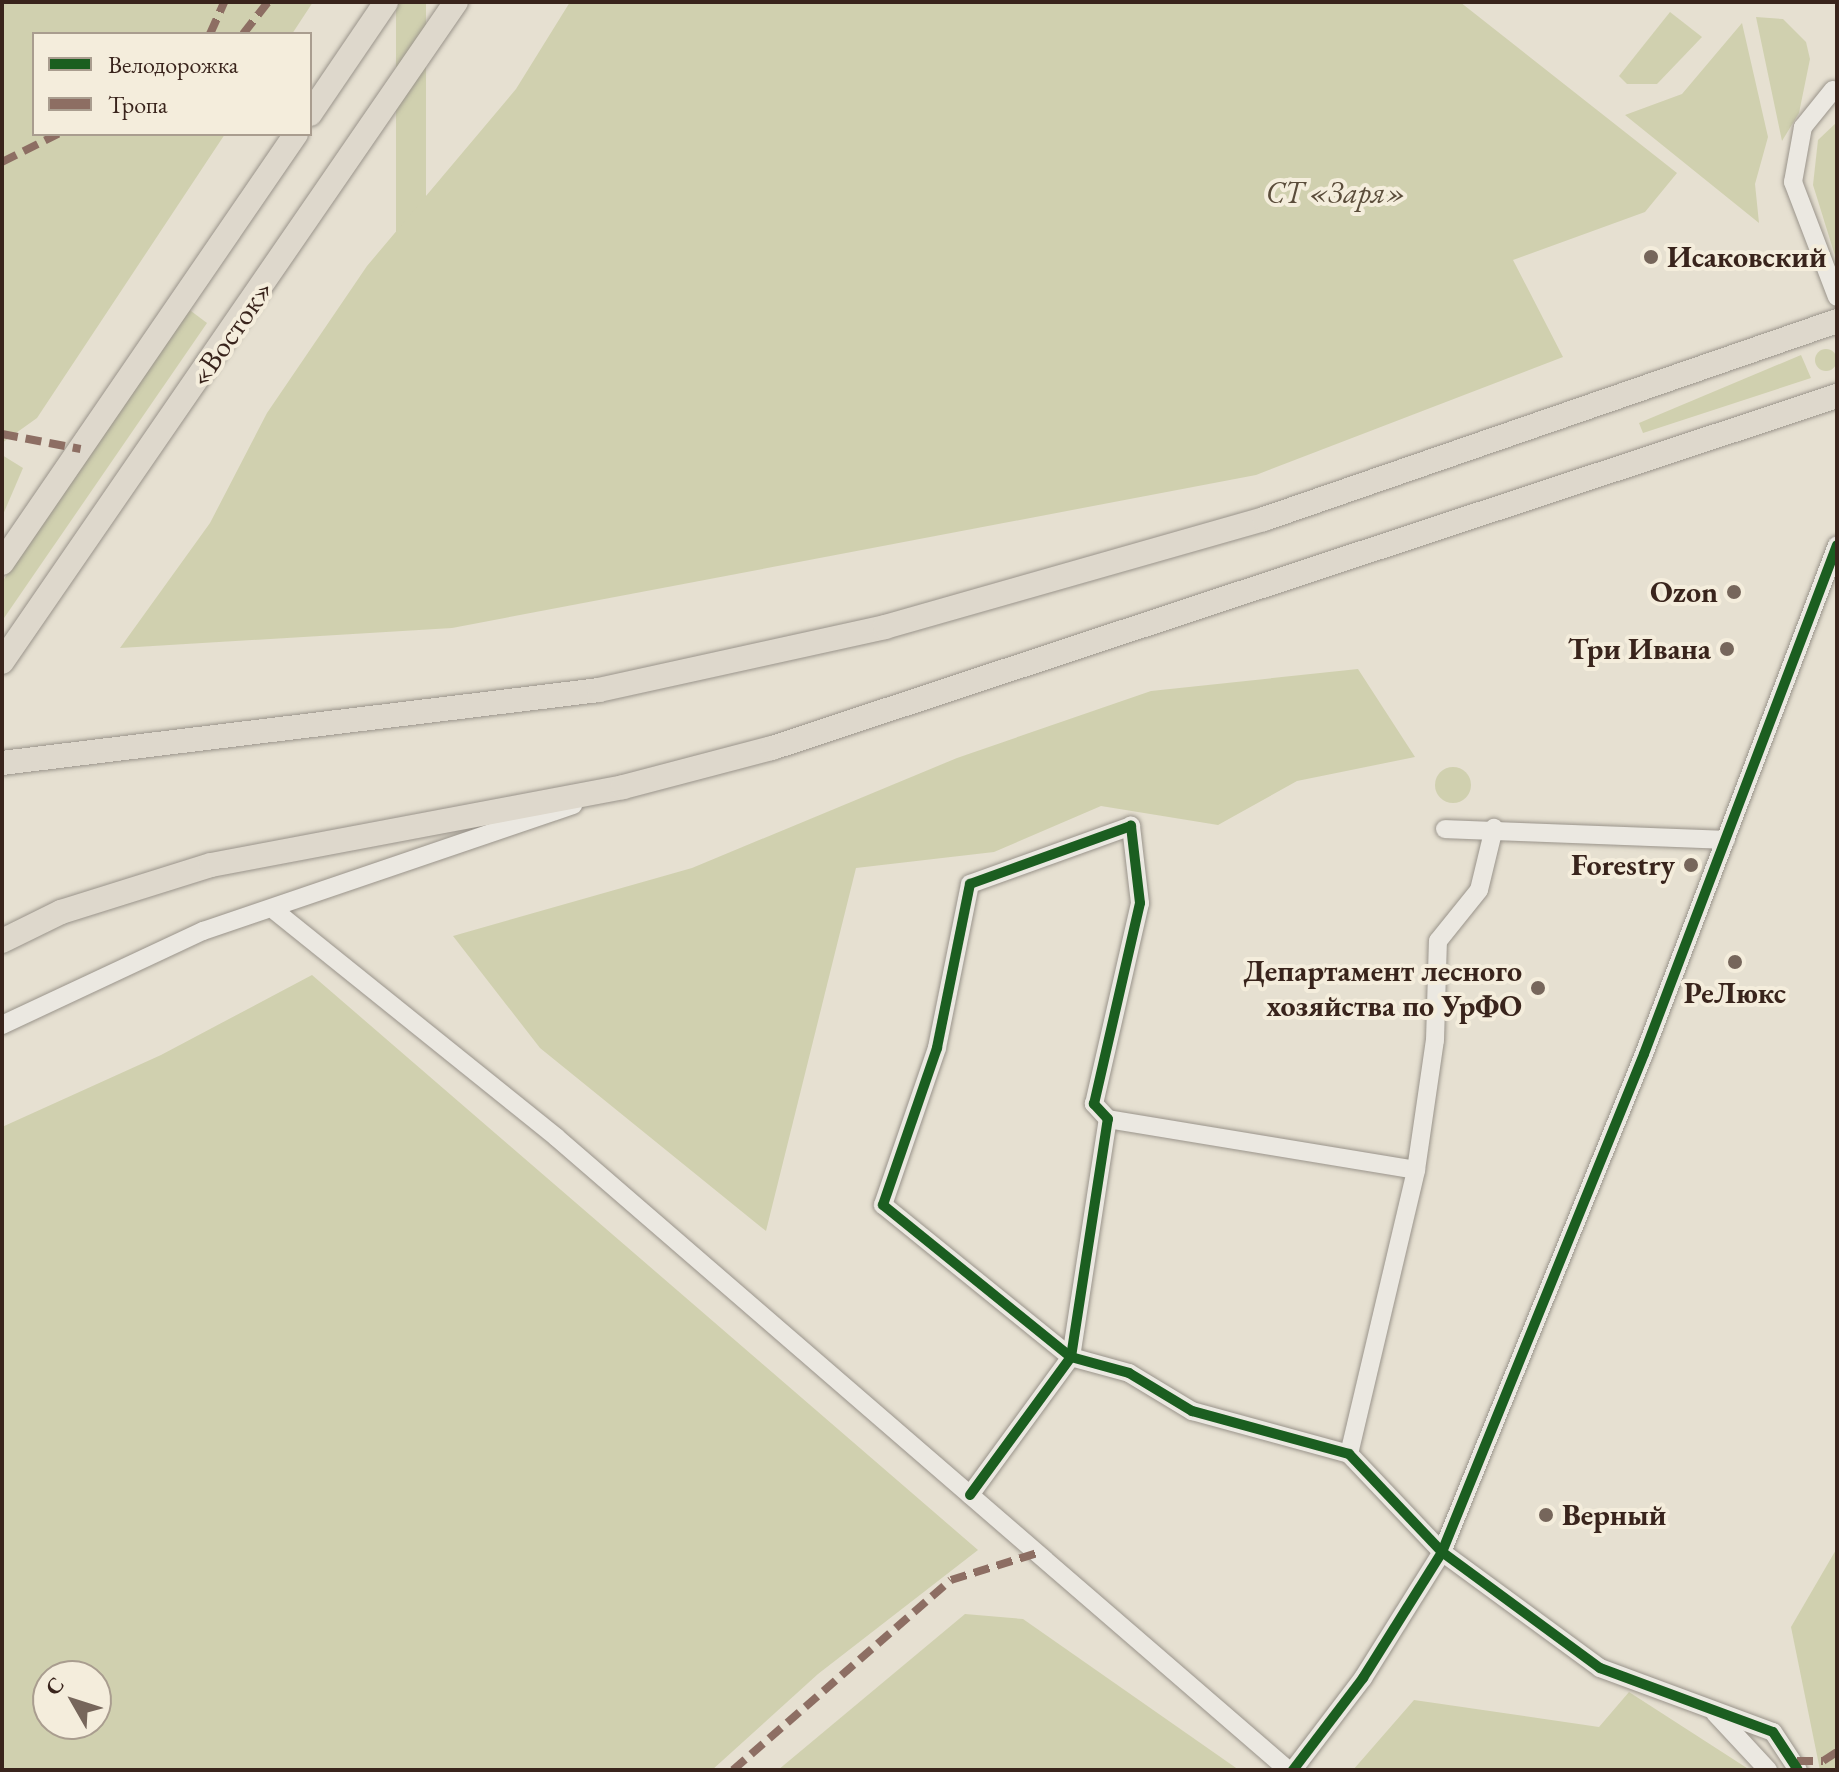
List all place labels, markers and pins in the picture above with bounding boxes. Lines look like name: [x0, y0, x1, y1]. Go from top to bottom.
place label: Исаковский: [1667, 239, 1827, 275]
marker: Исаковский: [1642, 248, 1660, 266]
place label: Ozon: [1650, 574, 1718, 610]
marker: Ozon: [1725, 583, 1743, 601]
place label: Три Ивана: [1568, 631, 1711, 667]
marker: Три Ивана: [1718, 640, 1736, 658]
place label: Forestry: [1571, 847, 1675, 883]
marker: Forestry: [1682, 856, 1700, 874]
place label: Департамент лесного хозяйства по УрФО: [1243, 953, 1522, 1024]
marker: РеЛюкс: [1726, 953, 1744, 971]
place label: РеЛюкс: [1684, 975, 1786, 1011]
marker: Департамент лесного хозяйства по УрФО: [1529, 979, 1547, 997]
place label: Верный: [1562, 1497, 1666, 1533]
marker: Верный: [1537, 1506, 1555, 1524]

